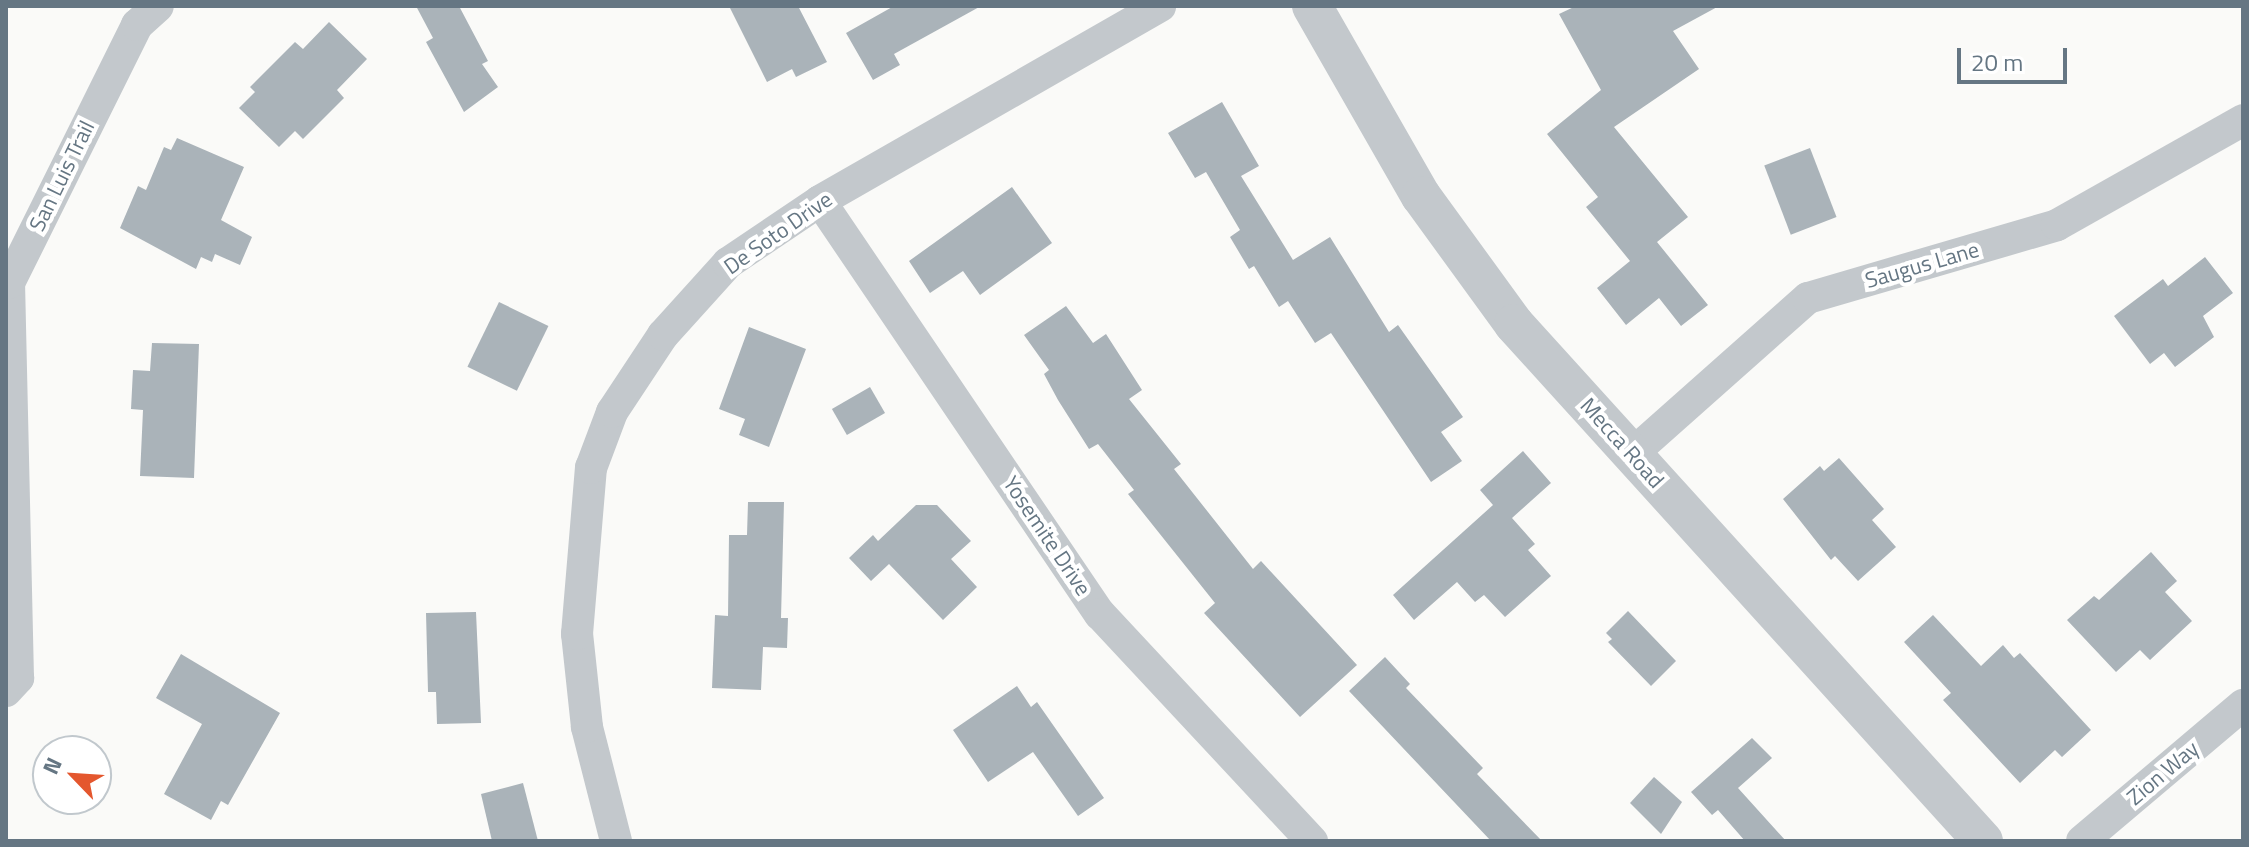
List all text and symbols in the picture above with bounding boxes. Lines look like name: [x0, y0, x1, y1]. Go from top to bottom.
scale bar: [1961, 32, 2071, 82]
text: 20 m: [1971, 44, 2023, 80]
street label: San Luis Trail: [24, 116, 100, 236]
street label: De Soto Drive: [719, 186, 837, 280]
street label: Saugus Lane: [1862, 236, 1982, 294]
street label: Mecca Road: [1575, 393, 1669, 493]
street label: Yosemite Drive: [997, 471, 1097, 601]
north arrow: [32, 735, 112, 815]
street label: Zion Way: [2122, 735, 2204, 811]
text: N: [33, 752, 71, 780]

